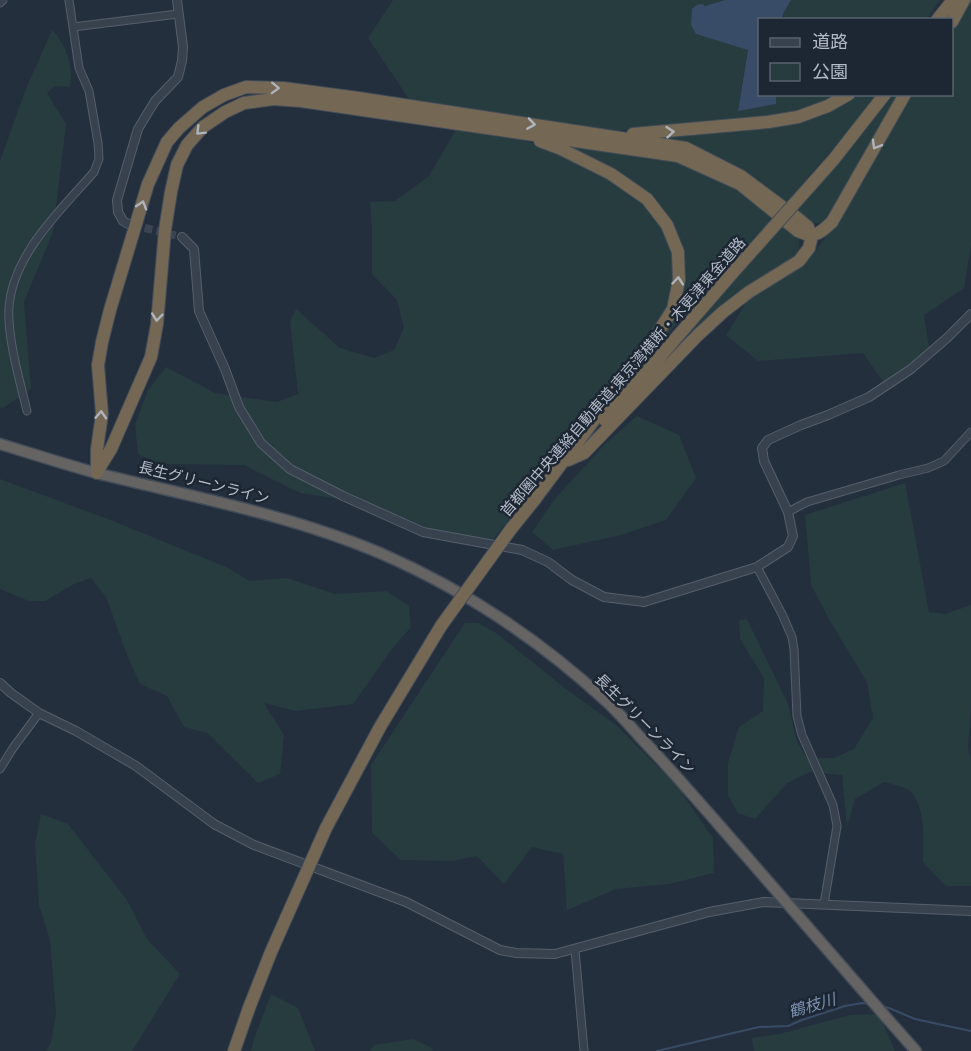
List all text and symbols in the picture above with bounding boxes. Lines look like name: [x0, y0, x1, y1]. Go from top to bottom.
legend: [758, 18, 953, 96]
text: 道路: [812, 31, 848, 53]
text: 公園: [812, 61, 848, 83]
one-way arrow: [271, 82, 280, 95]
one-way arrow: [526, 117, 535, 129]
one-way arrow: [196, 125, 207, 135]
one-way arrow: [665, 126, 674, 139]
one-way arrow: [871, 139, 883, 149]
one-way arrow: [135, 200, 147, 211]
street label: 首都圏中央連絡自動車道;東京湾横断・木更津東金道路: [497, 234, 749, 520]
one-way arrow: [671, 276, 684, 285]
one-way arrow: [152, 313, 164, 322]
one-way arrow: [95, 410, 107, 419]
street label: 長生グリーンライン: [137, 458, 271, 508]
street label: 長生グリーンライン: [591, 670, 699, 778]
water label: 鶴枝川: [786, 989, 840, 1021]

